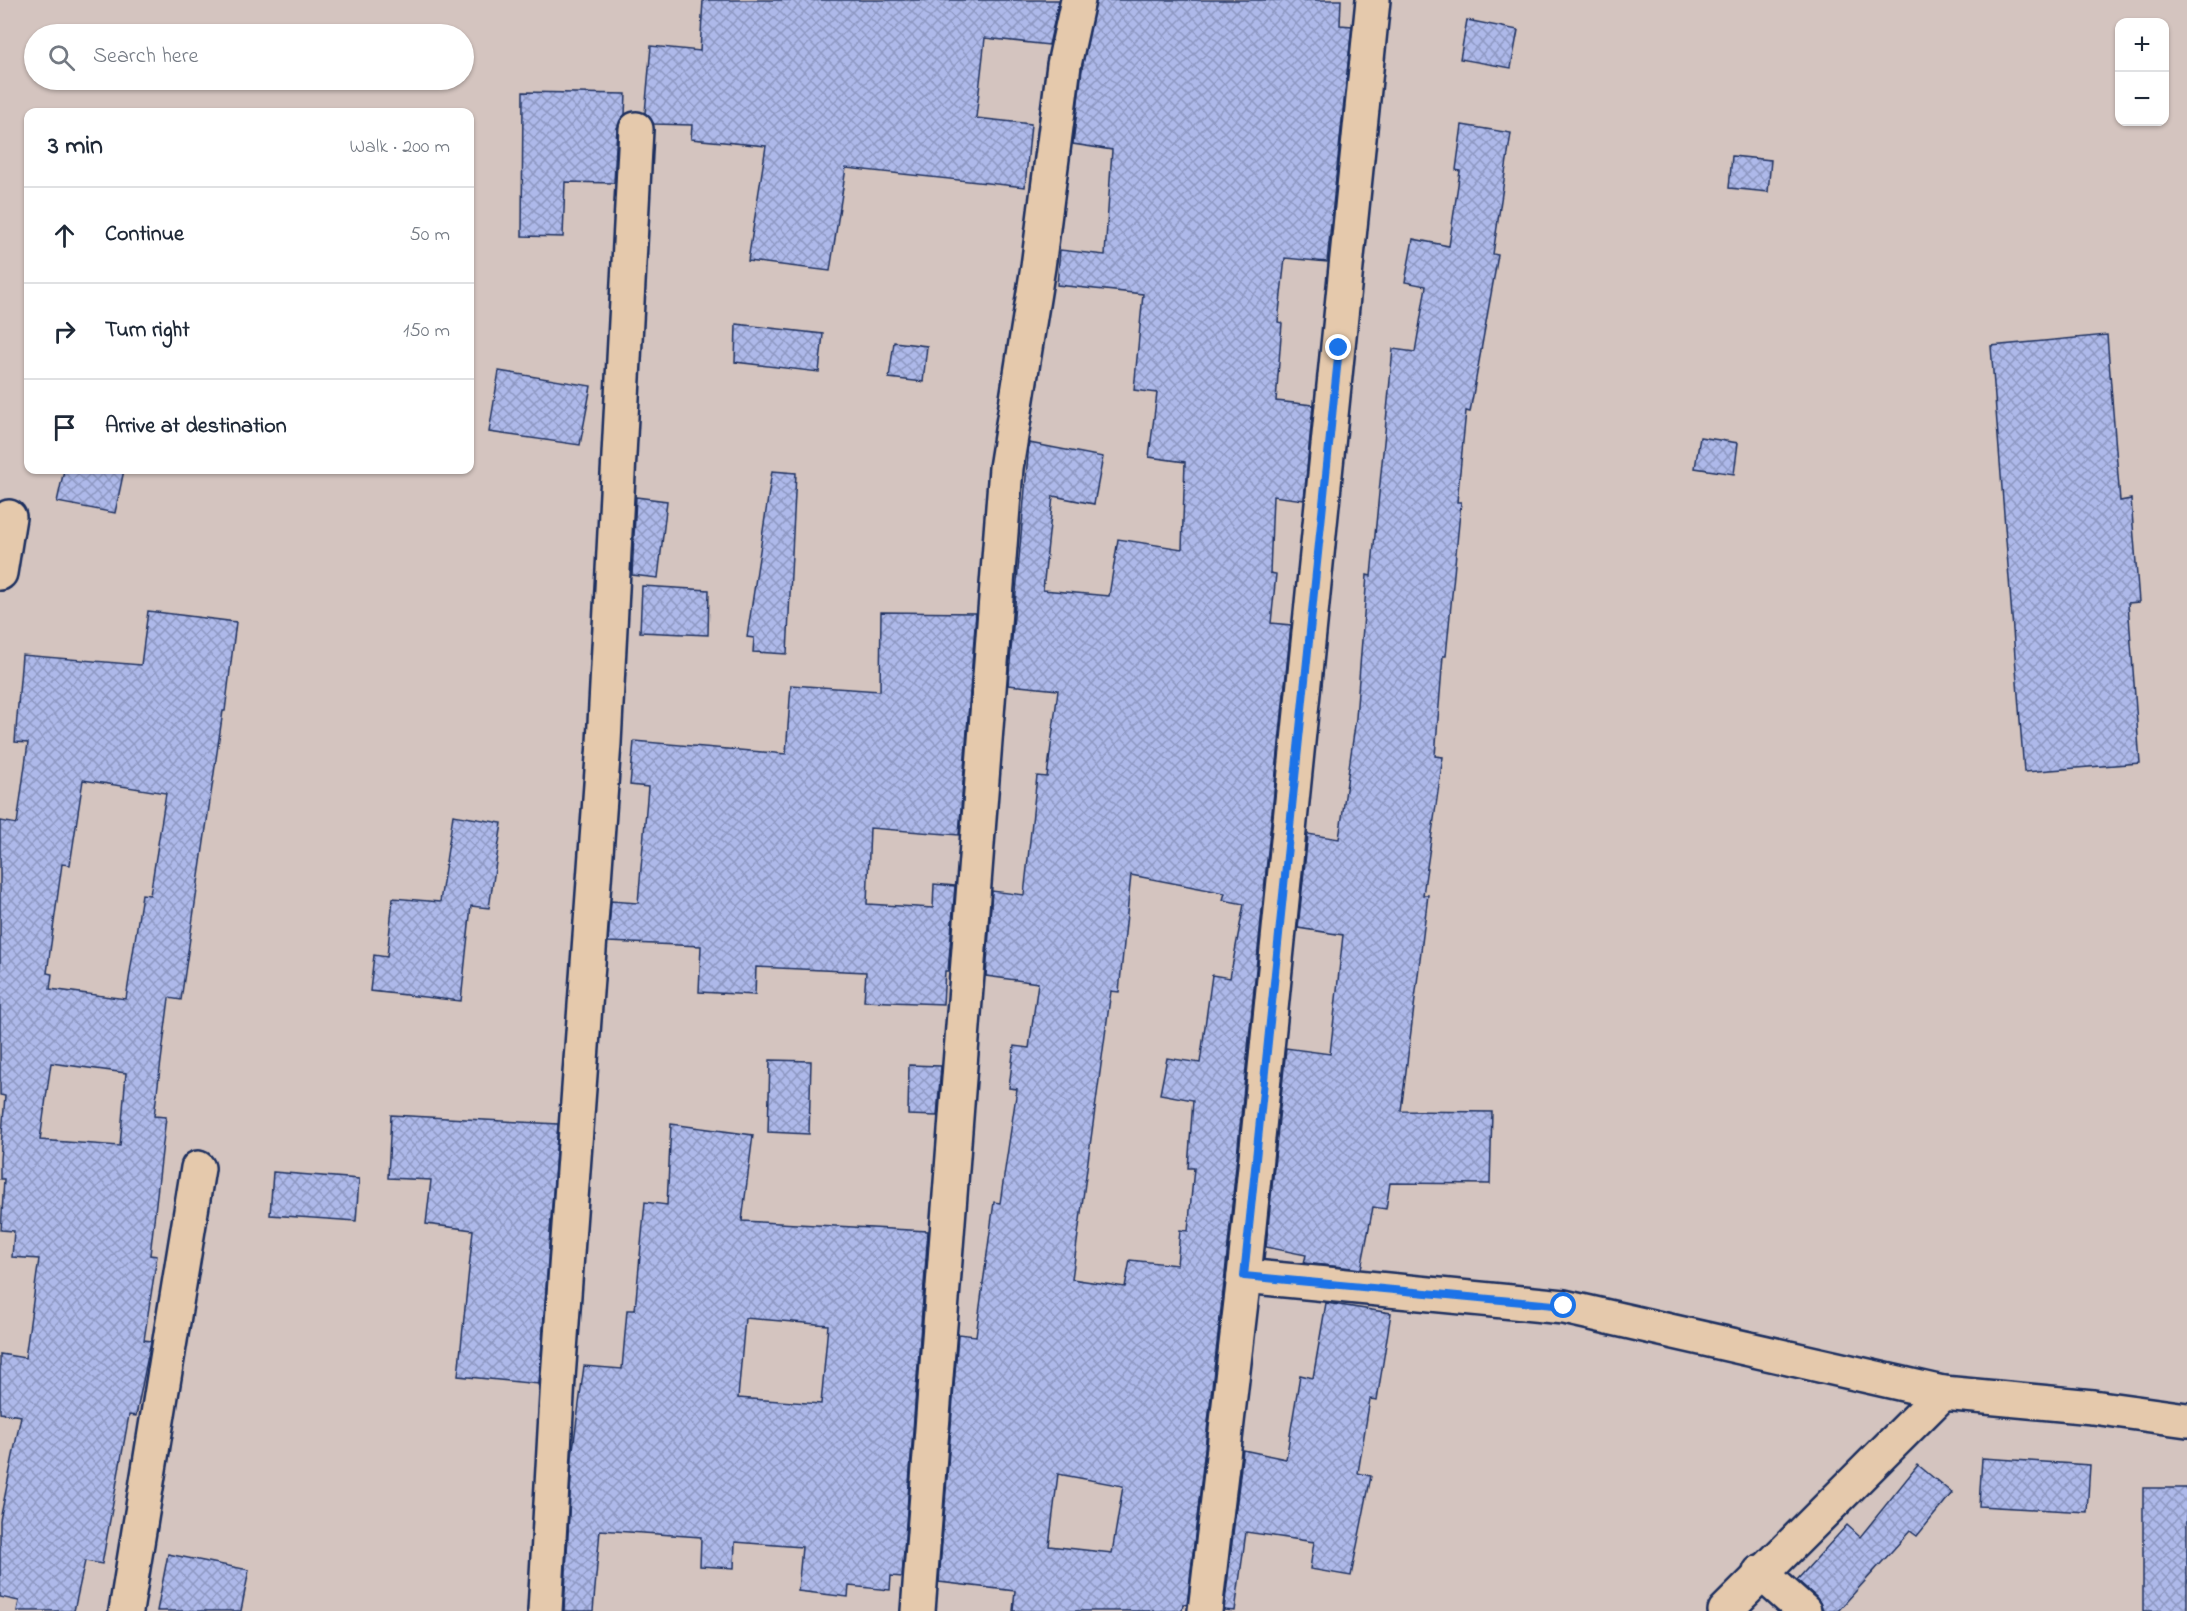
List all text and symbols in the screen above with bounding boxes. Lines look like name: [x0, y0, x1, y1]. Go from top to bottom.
map controls: [2115, 18, 2169, 126]
button: +: [2115, 18, 2169, 72]
search box: [24, 24, 474, 90]
icon: search: [45, 41, 78, 74]
text: Search here: [93, 41, 198, 73]
button: −: [2115, 72, 2169, 126]
text: 3 min: [48, 128, 103, 166]
text: Walk · 200 m: [350, 133, 450, 162]
icon: ahead: [48, 219, 81, 252]
text: Continue: [105, 219, 184, 251]
text: 50 m: [409, 221, 450, 250]
icon: right: [48, 315, 81, 348]
text: Turn right: [105, 315, 190, 347]
text: 150 m: [403, 317, 450, 346]
route end: [1325, 334, 1351, 360]
icon: arrive: [48, 411, 81, 444]
text: Arrive at destination: [105, 411, 287, 443]
route start: [1550, 1292, 1576, 1318]

